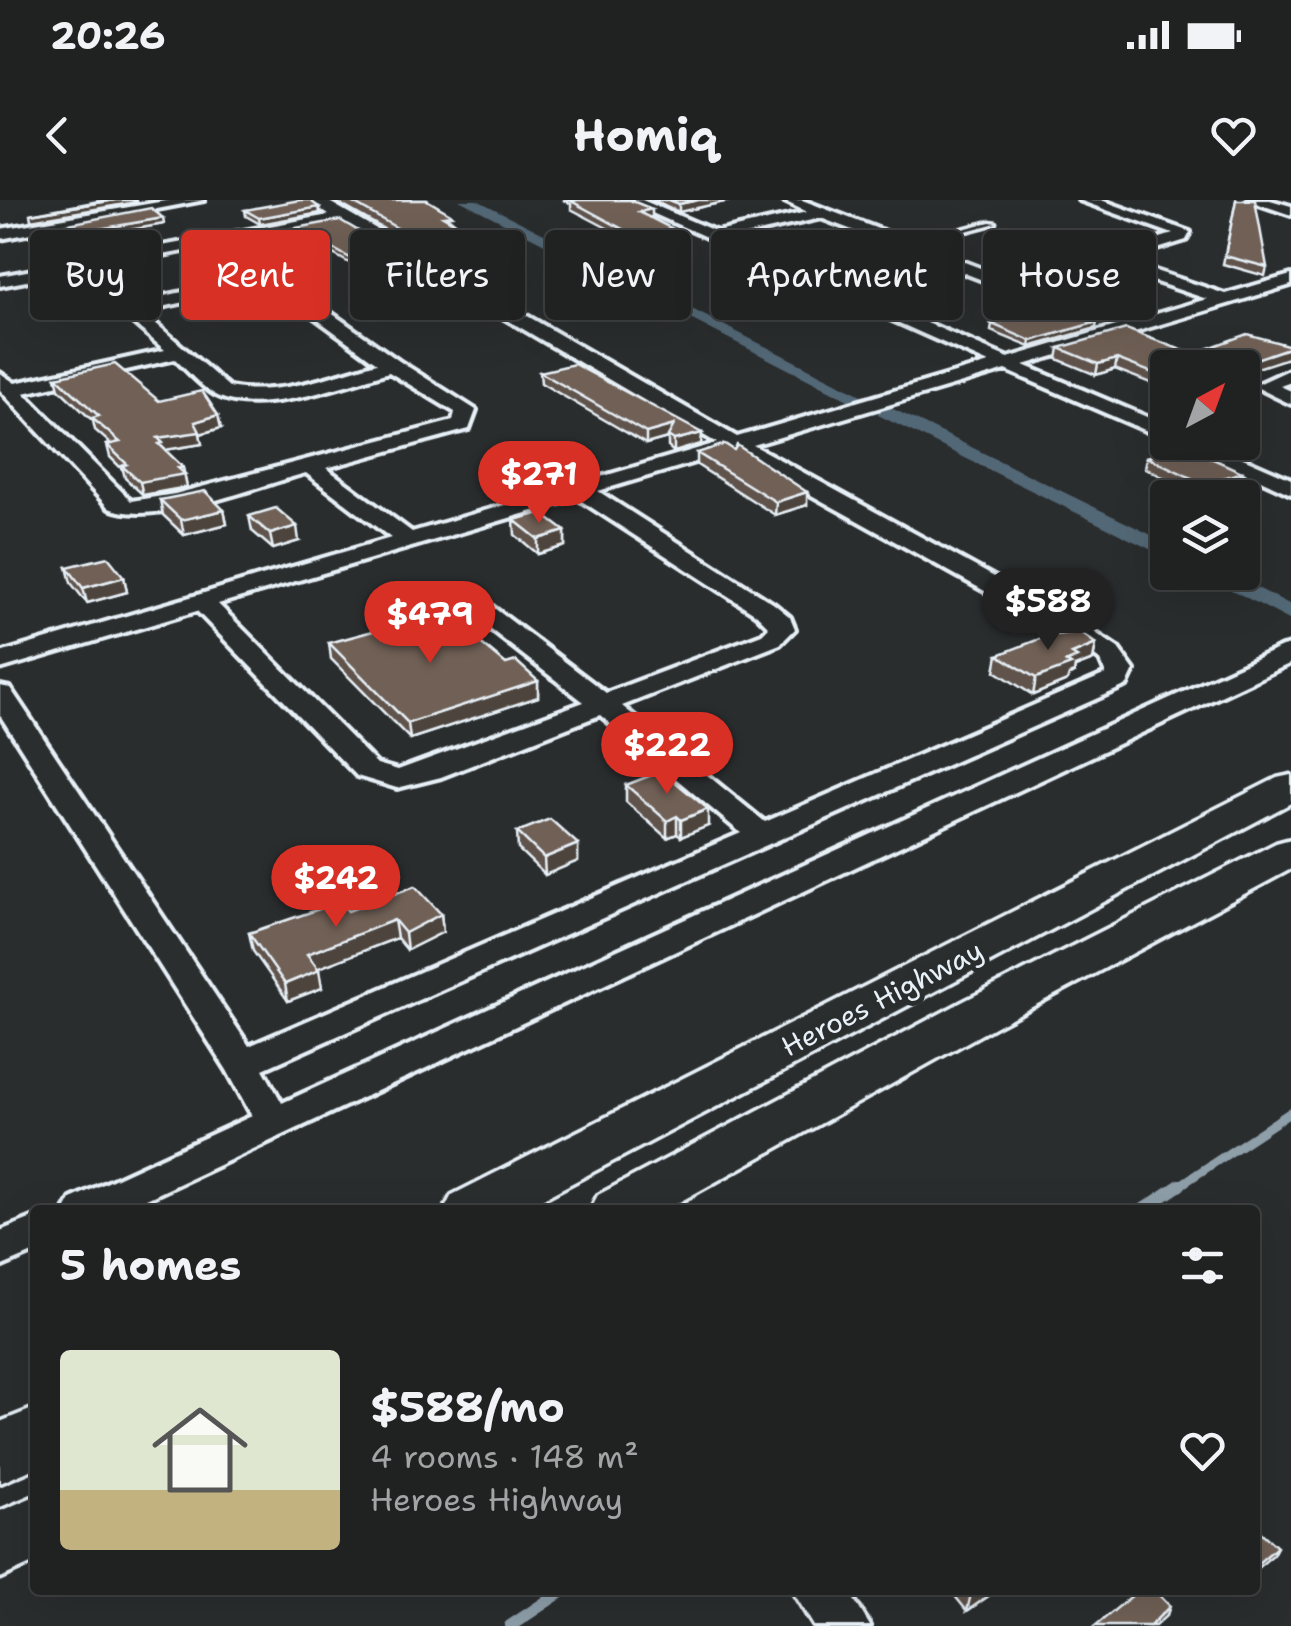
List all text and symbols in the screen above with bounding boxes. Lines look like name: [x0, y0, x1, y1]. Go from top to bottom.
text: 20:26: [50, 10, 166, 61]
text: Homiq: [573, 105, 718, 165]
icon: back: [30, 108, 85, 163]
icon: heart: [1206, 108, 1261, 163]
chip: Buy: [30, 230, 161, 320]
chip: Rent: [181, 230, 330, 320]
chip: Filters: [350, 230, 525, 320]
chip: New: [545, 230, 691, 320]
chip: Apartment: [711, 230, 963, 320]
chip: House: [983, 230, 1156, 320]
north arrow: [1150, 350, 1260, 460]
map controls: [1150, 350, 1260, 590]
pin: $271: [480, 441, 598, 526]
text: $271: [500, 452, 578, 495]
button: layers: [1150, 480, 1260, 590]
pin: $588: [989, 568, 1107, 653]
text: $588: [1004, 579, 1092, 622]
pin: $479: [371, 581, 489, 666]
text: $479: [386, 592, 474, 635]
pin: $222: [608, 712, 726, 797]
text: $222: [623, 723, 711, 766]
pin: $242: [277, 845, 395, 930]
text: $242: [293, 856, 379, 899]
street label: Heroes Highway: [775, 931, 989, 1065]
text: 5 homes: [60, 1237, 241, 1293]
icon: filters: [1175, 1238, 1230, 1293]
text: $588/mo: [370, 1379, 565, 1435]
icon: home: [140, 1390, 260, 1510]
icon: heart: [1175, 1423, 1230, 1478]
text: 4 rooms · 148 m²: [370, 1435, 639, 1478]
text: Heroes Highway: [370, 1478, 623, 1521]

